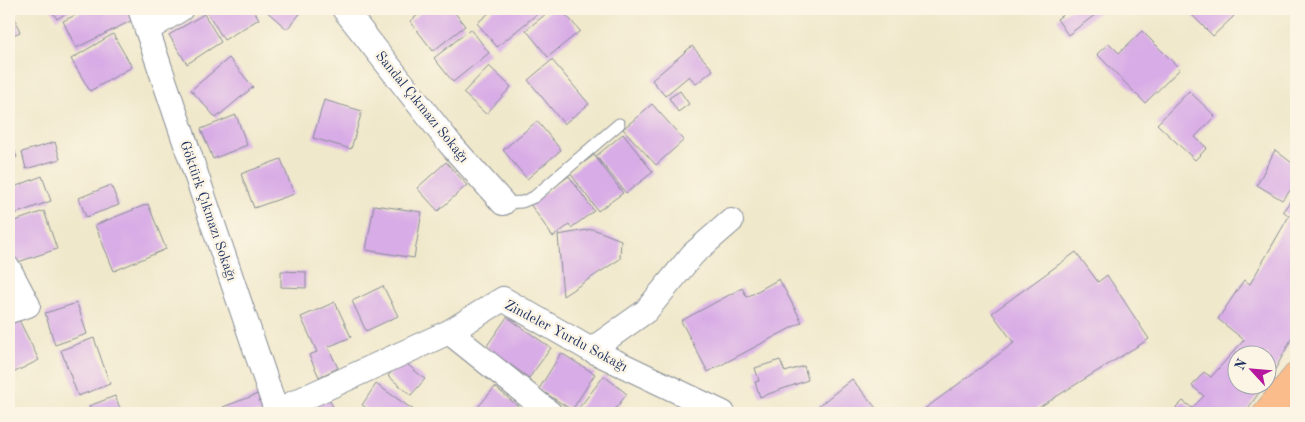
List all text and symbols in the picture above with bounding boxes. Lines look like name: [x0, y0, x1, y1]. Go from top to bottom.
street label: Sandal Çıkmazı Sokağı: [373, 49, 471, 165]
street label: Göktürk Çıkmazı Sokağı: [177, 139, 239, 283]
street label: Zindeler Yurdu Sokağı: [502, 298, 630, 374]
north arrow: [1228, 344, 1278, 394]
text: N: [1233, 357, 1250, 373]

